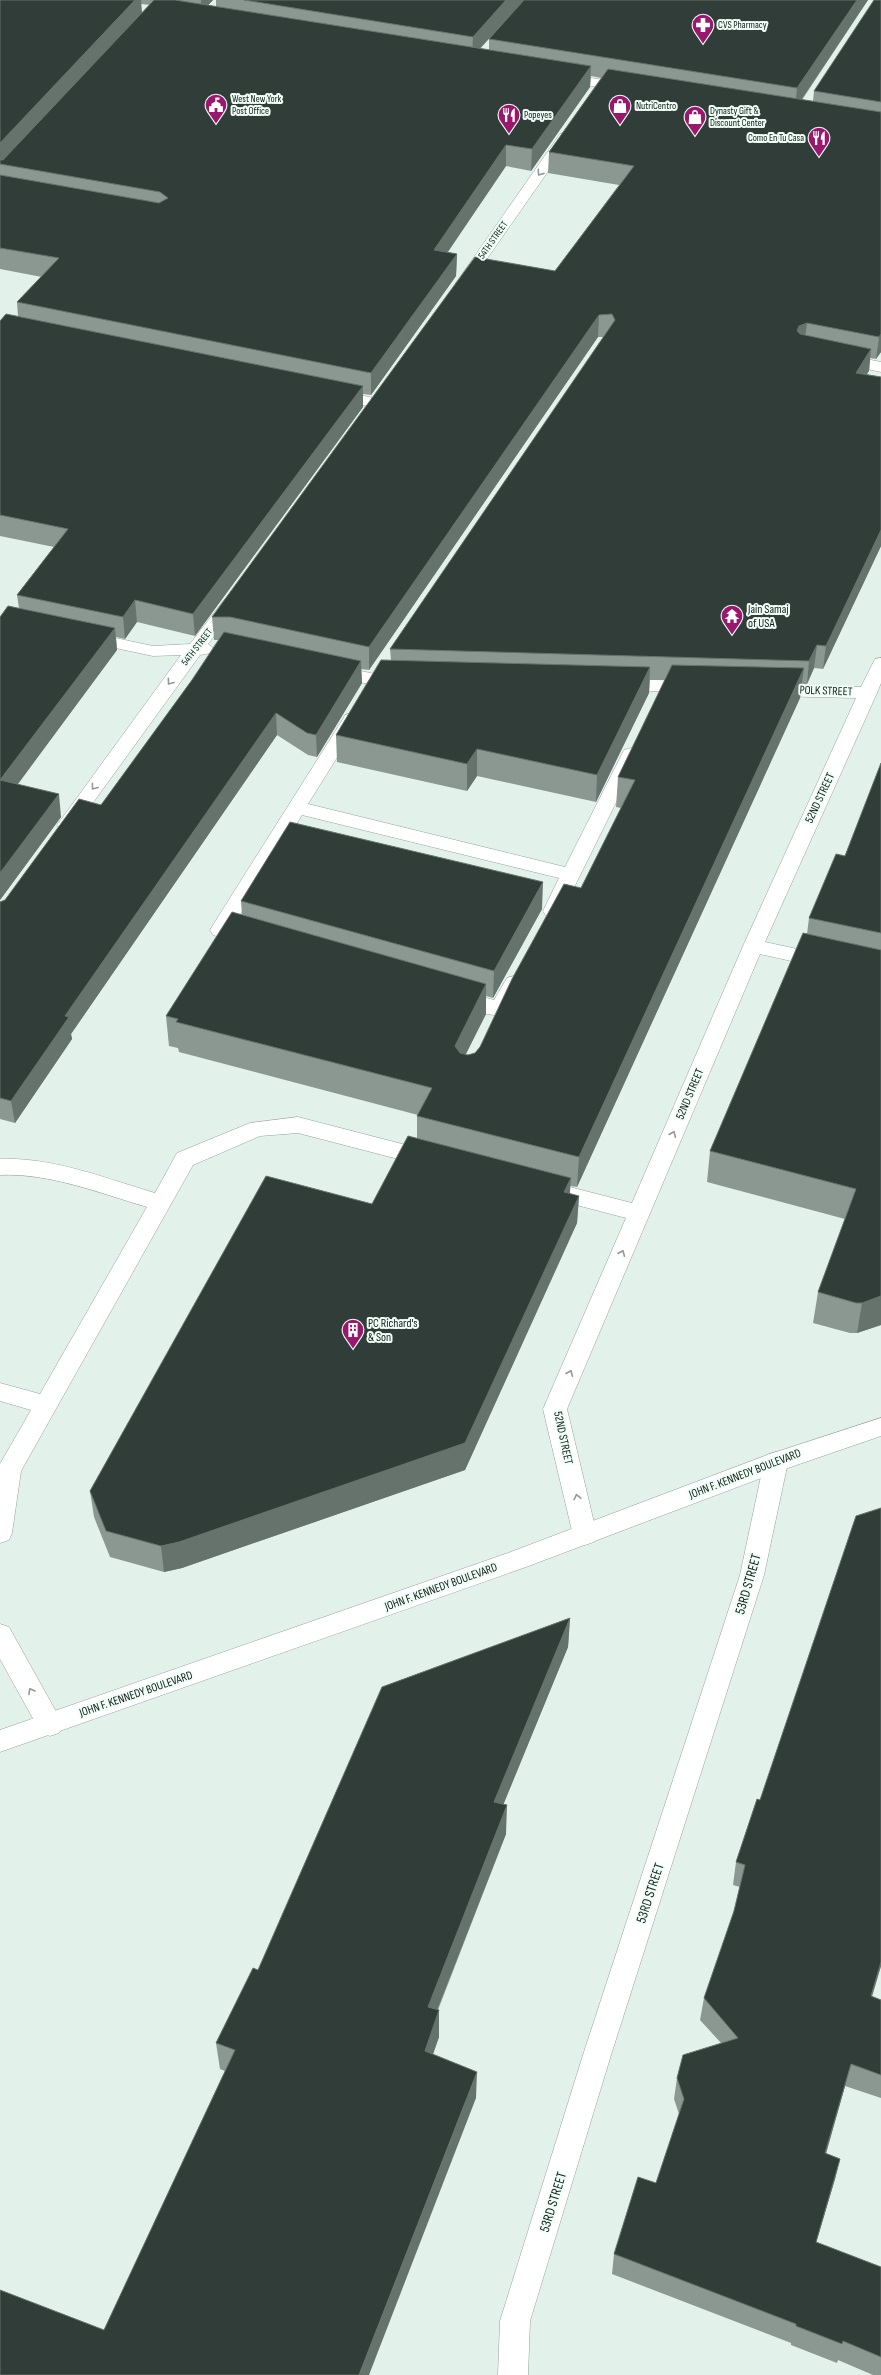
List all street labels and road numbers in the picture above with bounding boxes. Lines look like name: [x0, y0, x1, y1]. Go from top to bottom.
street label: 54TH STREET: [476, 219, 510, 261]
street label: 54TH STREET: [179, 626, 215, 668]
street label: POLK STREET: [799, 683, 853, 699]
street label: 52ND STREET: [802, 770, 838, 826]
street label: 52ND STREET: [673, 1066, 707, 1122]
street label: 52ND STREET: [550, 1410, 576, 1466]
street label: JOHN F. KENNEDY BOULEVARD: [686, 1446, 803, 1503]
street label: 53RD STREET: [731, 1551, 765, 1616]
street label: JOHN F. KENNEDY BOULEVARD: [382, 1560, 499, 1615]
street label: JOHN F. KENNEDY BOULEVARD: [76, 1668, 195, 1721]
street label: 53RD STREET: [632, 1860, 668, 1925]
street label: 53RD STREET: [536, 2169, 570, 2234]

